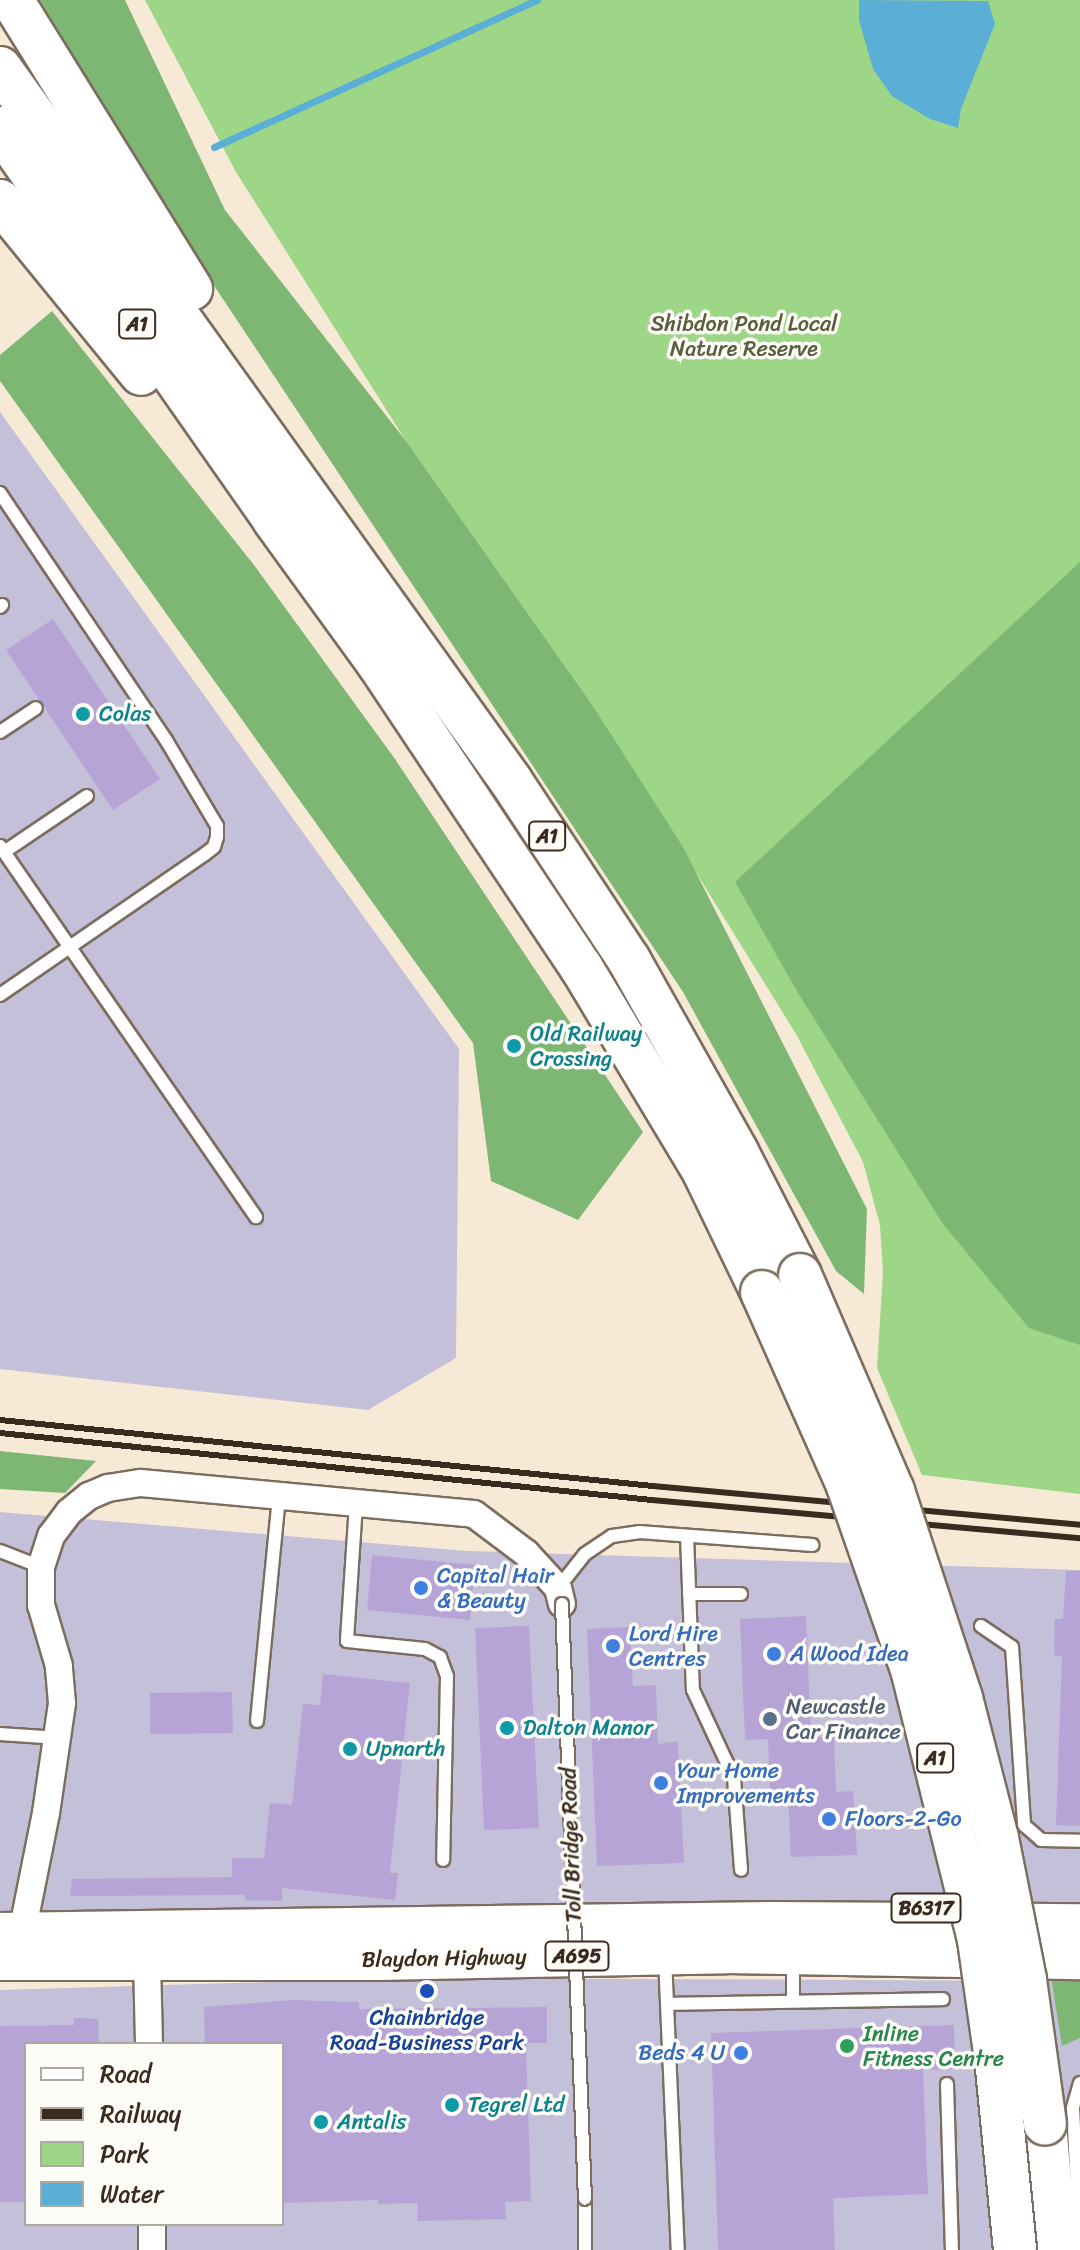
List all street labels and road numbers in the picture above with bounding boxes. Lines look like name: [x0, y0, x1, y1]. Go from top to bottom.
road number: A1: [117, 308, 157, 340]
road number: A1: [527, 820, 567, 852]
road number: A1: [915, 1742, 955, 1774]
street label: Toll Bridge Road: [555, 1767, 587, 1923]
road number: B6317: [890, 1892, 962, 1924]
road number: A695: [543, 1940, 611, 1972]
street label: Blaydon Highway: [361, 1943, 527, 1973]

